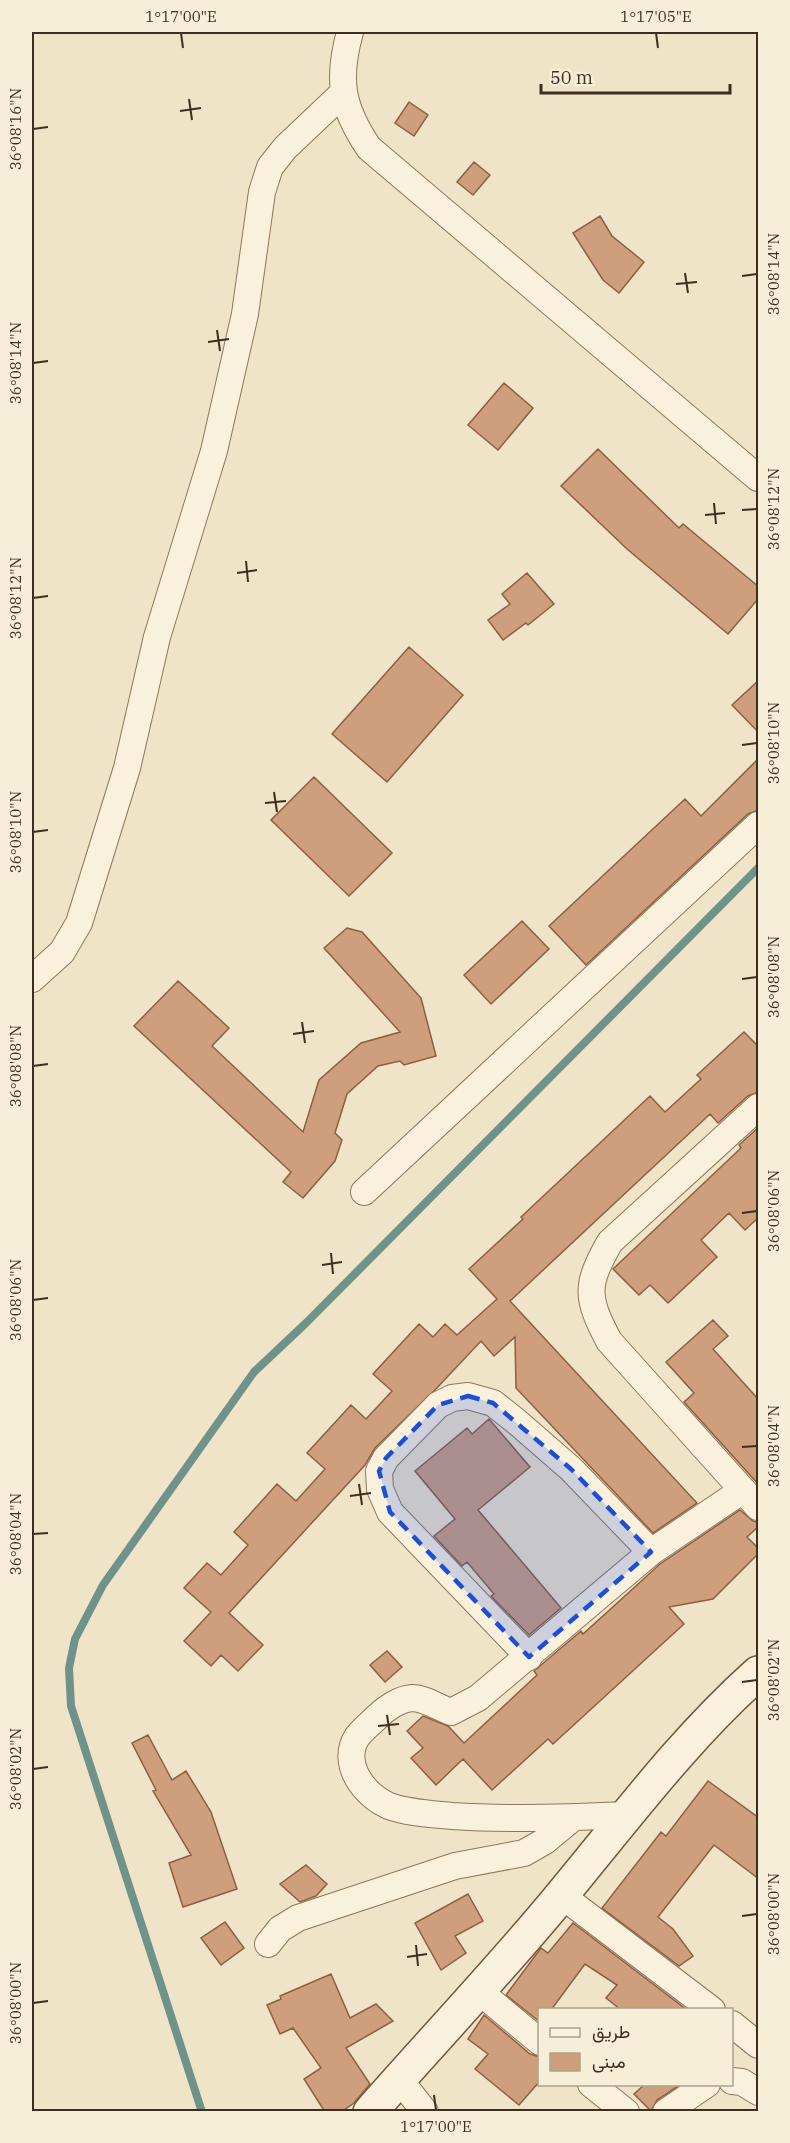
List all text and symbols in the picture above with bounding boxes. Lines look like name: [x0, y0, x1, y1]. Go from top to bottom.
text: 1°17'00"E: [145, 7, 217, 26]
text: 1°17'05"E: [620, 7, 692, 26]
scale bar: [541, 57, 730, 95]
text: 50 m: [550, 66, 593, 89]
text: 36°08'16"N: [6, 88, 25, 170]
text: 36°08'14"N: [764, 233, 783, 315]
text: 36°08'14"N: [6, 322, 25, 404]
text: 36°08'12"N: [764, 468, 783, 550]
text: 36°08'12"N: [6, 557, 25, 639]
text: 36°08'10"N: [764, 702, 783, 784]
text: 36°08'10"N: [6, 791, 25, 873]
text: 36°08'08"N: [764, 936, 783, 1018]
text: 36°08'08"N: [6, 1025, 25, 1107]
text: 36°08'06"N: [764, 1170, 783, 1252]
text: 36°08'06"N: [6, 1259, 25, 1341]
text: 36°08'04"N: [764, 1405, 783, 1487]
text: 36°08'04"N: [6, 1493, 25, 1575]
text: 36°08'02"N: [764, 1639, 783, 1721]
text: 36°08'02"N: [6, 1728, 25, 1810]
text: 36°08'00"N: [764, 1873, 783, 1955]
text: 36°08'00"N: [6, 1962, 25, 2044]
legend: [538, 2008, 733, 2086]
text: طريق: [592, 2020, 630, 2043]
text: مبنى: [592, 2050, 626, 2073]
text: 1°17'00"E: [400, 2117, 472, 2136]

